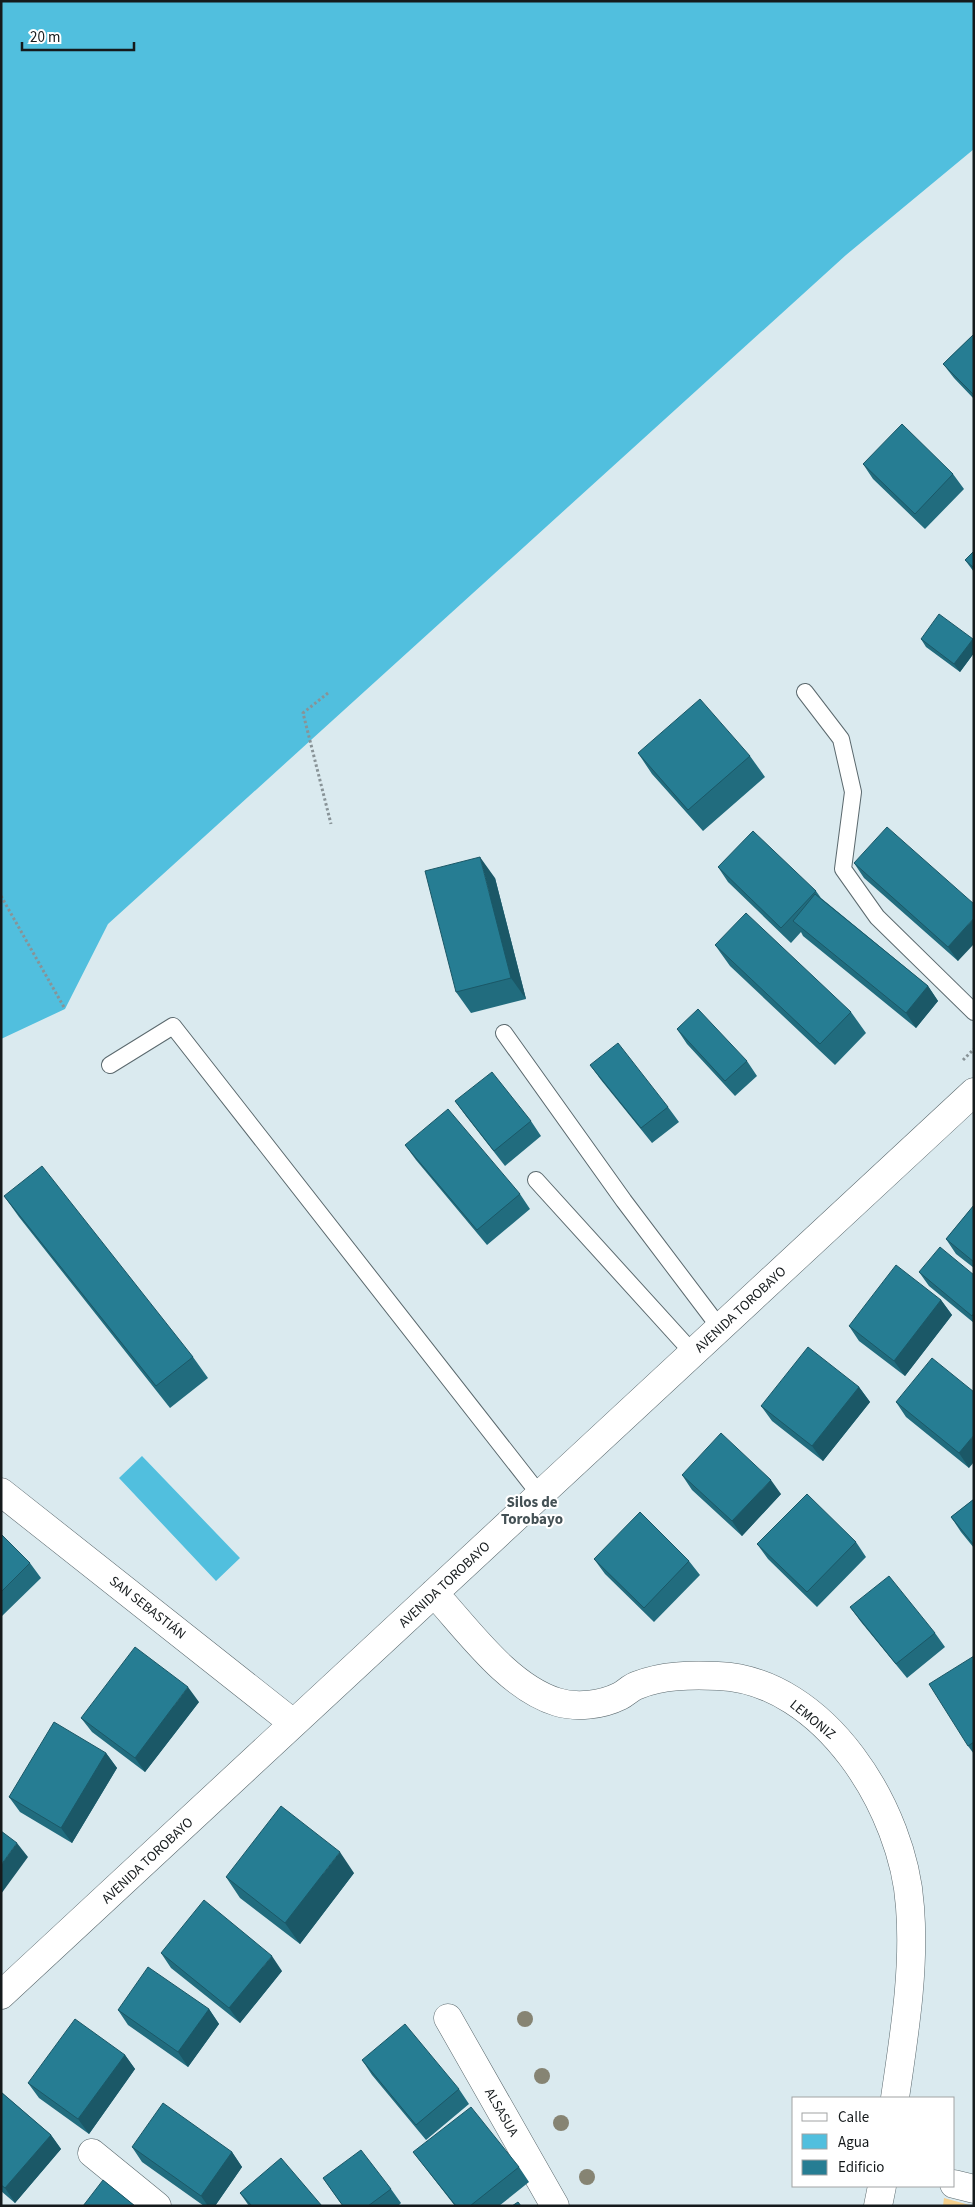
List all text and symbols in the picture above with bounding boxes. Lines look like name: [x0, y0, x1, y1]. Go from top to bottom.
scale bar: [22, 20, 135, 52]
text: 20 m: [30, 27, 60, 48]
street label: AVENIDA TOROBAYO: [690, 1262, 791, 1358]
district label: Silos de Torobayo: [501, 1492, 563, 1530]
street label: AVENIDA TOROBAYO: [394, 1537, 495, 1633]
street label: SAN SEBASTIÁN: [105, 1571, 190, 1644]
street label: LEMONIZ: [785, 1695, 840, 1745]
street label: AVENIDA TOROBAYO: [97, 1813, 198, 1909]
street label: ALSASUA: [479, 2085, 523, 2141]
legend: [792, 2097, 955, 2187]
text: Calle: [838, 2107, 869, 2128]
text: Agua: [838, 2132, 869, 2153]
text: Edificio: [838, 2157, 885, 2178]

